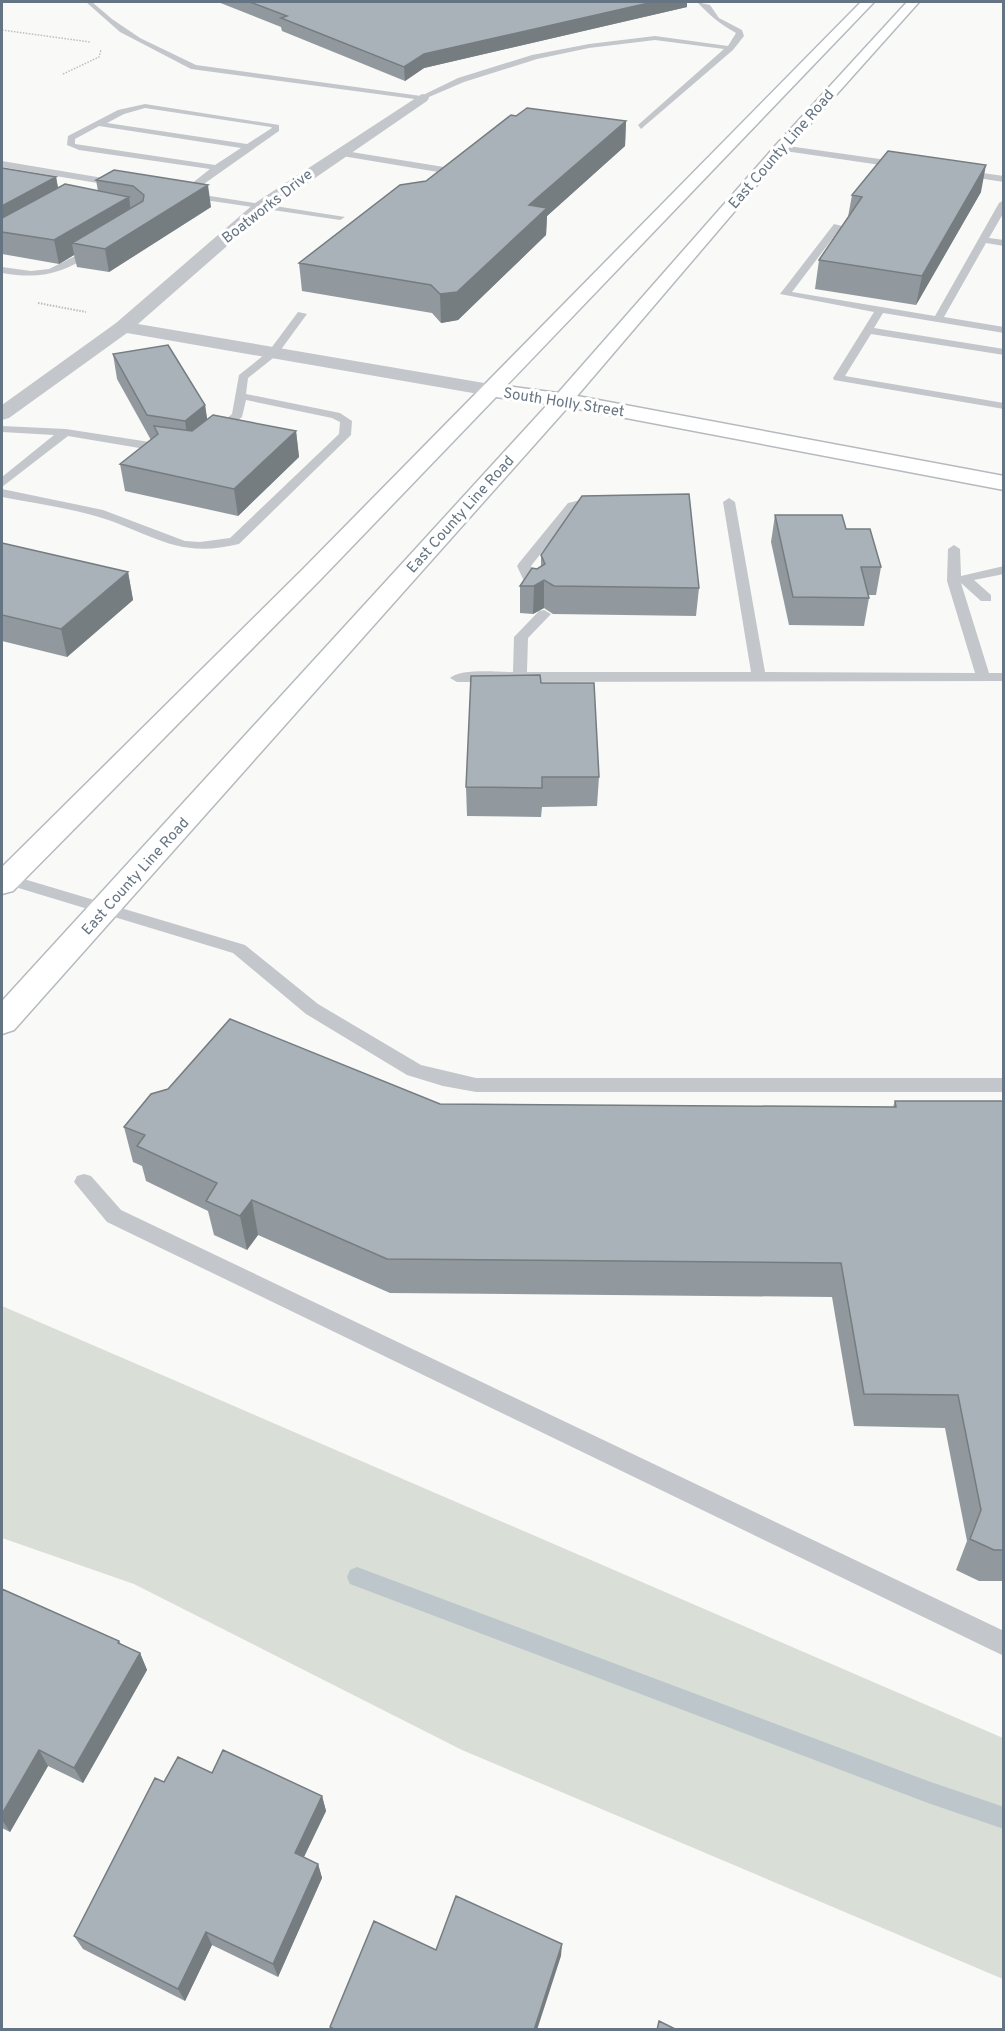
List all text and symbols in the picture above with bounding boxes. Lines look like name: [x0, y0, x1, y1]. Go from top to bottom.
street label: East County Line Road: [725, 86, 839, 214]
street label: Boatworks Drive: [219, 166, 317, 249]
street label: South Holly Street: [502, 385, 626, 422]
street label: East County Line Road: [403, 452, 519, 578]
street label: East County Line Road: [78, 814, 194, 940]

